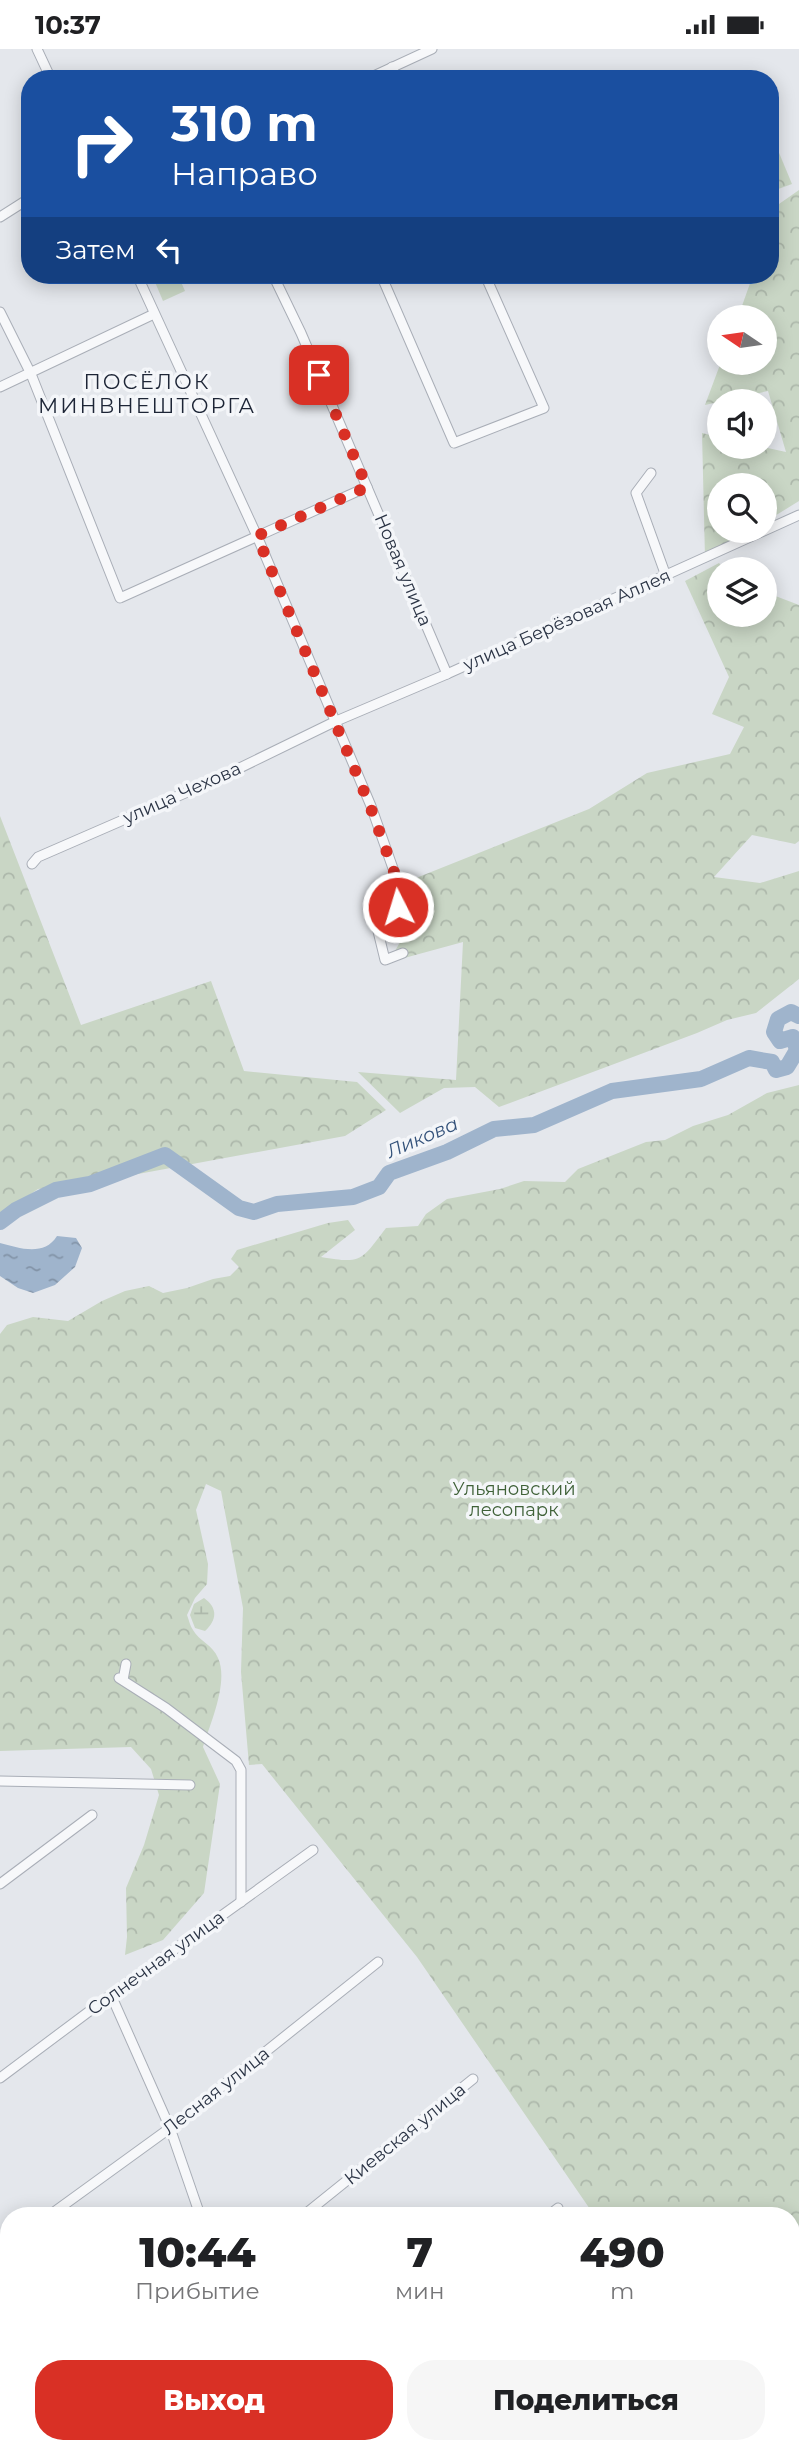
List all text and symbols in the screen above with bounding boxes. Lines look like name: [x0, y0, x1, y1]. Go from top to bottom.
text: 10:37: [35, 9, 101, 41]
text: 310 m: [171, 94, 318, 153]
icon: right: [56, 98, 147, 189]
text: Направо: [171, 154, 318, 193]
icon: left: [150, 231, 188, 269]
text: Затем: [56, 234, 136, 266]
north arrow: [707, 305, 777, 375]
map controls: [707, 305, 777, 627]
pin: [289, 345, 349, 405]
icon: arrive: [300, 356, 338, 394]
district label: ПОСЁЛОК МИНВНЕШТОРГА: [38, 369, 256, 418]
button: sound: [707, 389, 777, 459]
button: search: [707, 473, 777, 543]
street label: Новая улица: [370, 511, 436, 629]
button: layers: [707, 557, 777, 627]
street label: улица Берёзовая Аллея: [459, 564, 674, 676]
street label: улица Чехова: [119, 757, 244, 829]
position arrow: [361, 870, 435, 944]
water label: Ликова: [382, 1112, 461, 1163]
park label: Ульяновский лесопарк: [452, 1478, 576, 1521]
street label: Солнечная улица: [83, 1906, 229, 2020]
street label: Лесная улица: [158, 2042, 274, 2140]
street label: Киевская улица: [340, 2078, 470, 2190]
text: 10:44: [139, 2226, 256, 2278]
text: 7: [406, 2226, 433, 2278]
text: 490: [580, 2226, 665, 2278]
text: Прибытие: [135, 2277, 260, 2305]
text: мин: [395, 2277, 444, 2305]
text: m: [610, 2277, 634, 2305]
button: Выход: [35, 2360, 393, 2440]
button: Поделиться: [407, 2360, 765, 2440]

